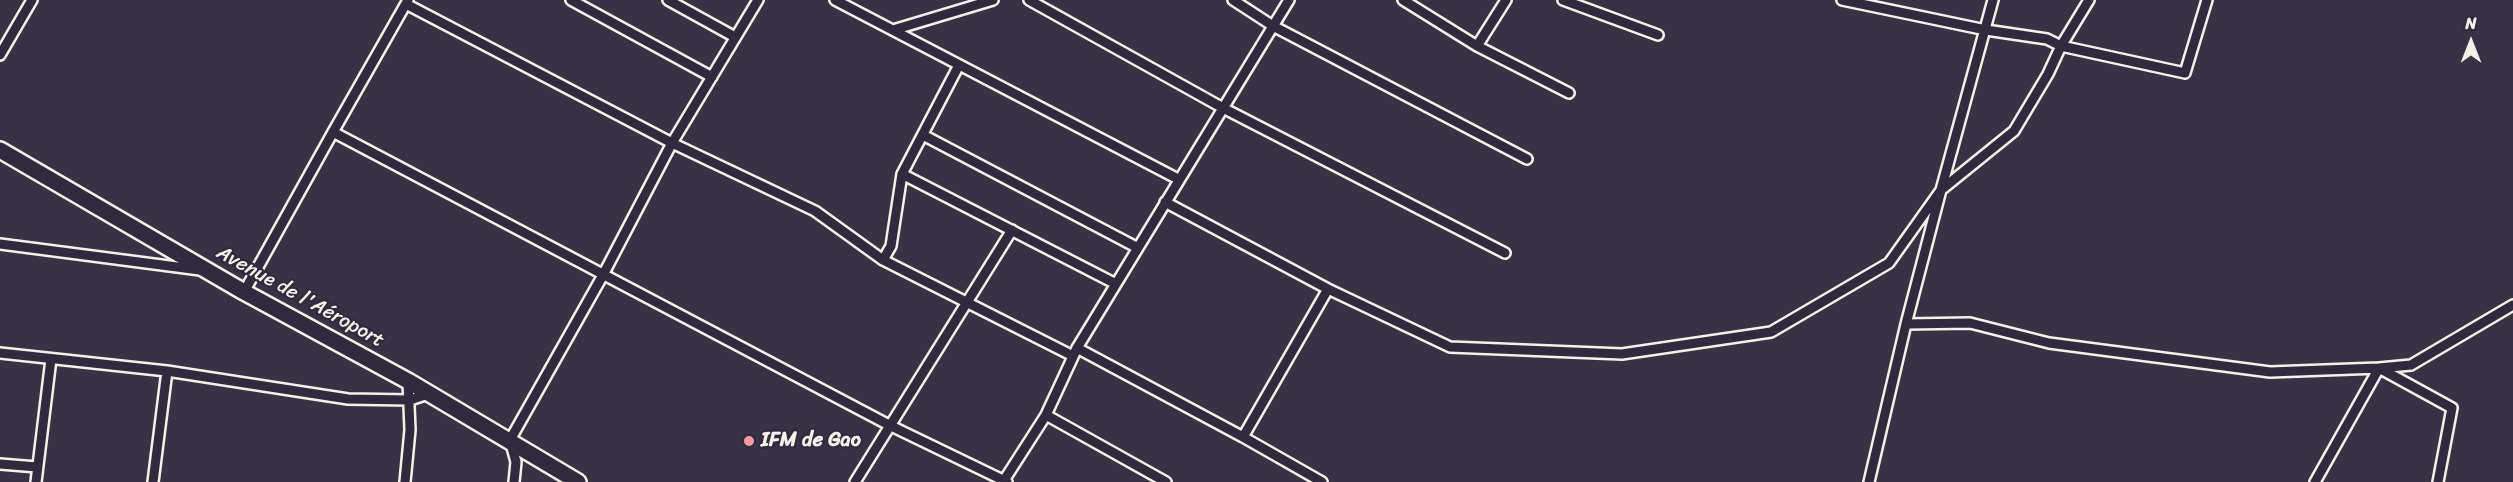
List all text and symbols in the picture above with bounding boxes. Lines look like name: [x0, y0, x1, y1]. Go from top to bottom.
text: N: [2465, 9, 2477, 38]
north arrow: [2441, 12, 2501, 72]
street label: Avenue de l'Aéroport: [212, 241, 388, 353]
place label: IFM de Gao: [761, 429, 861, 453]
marker: IFM de Gao: [742, 434, 756, 448]

